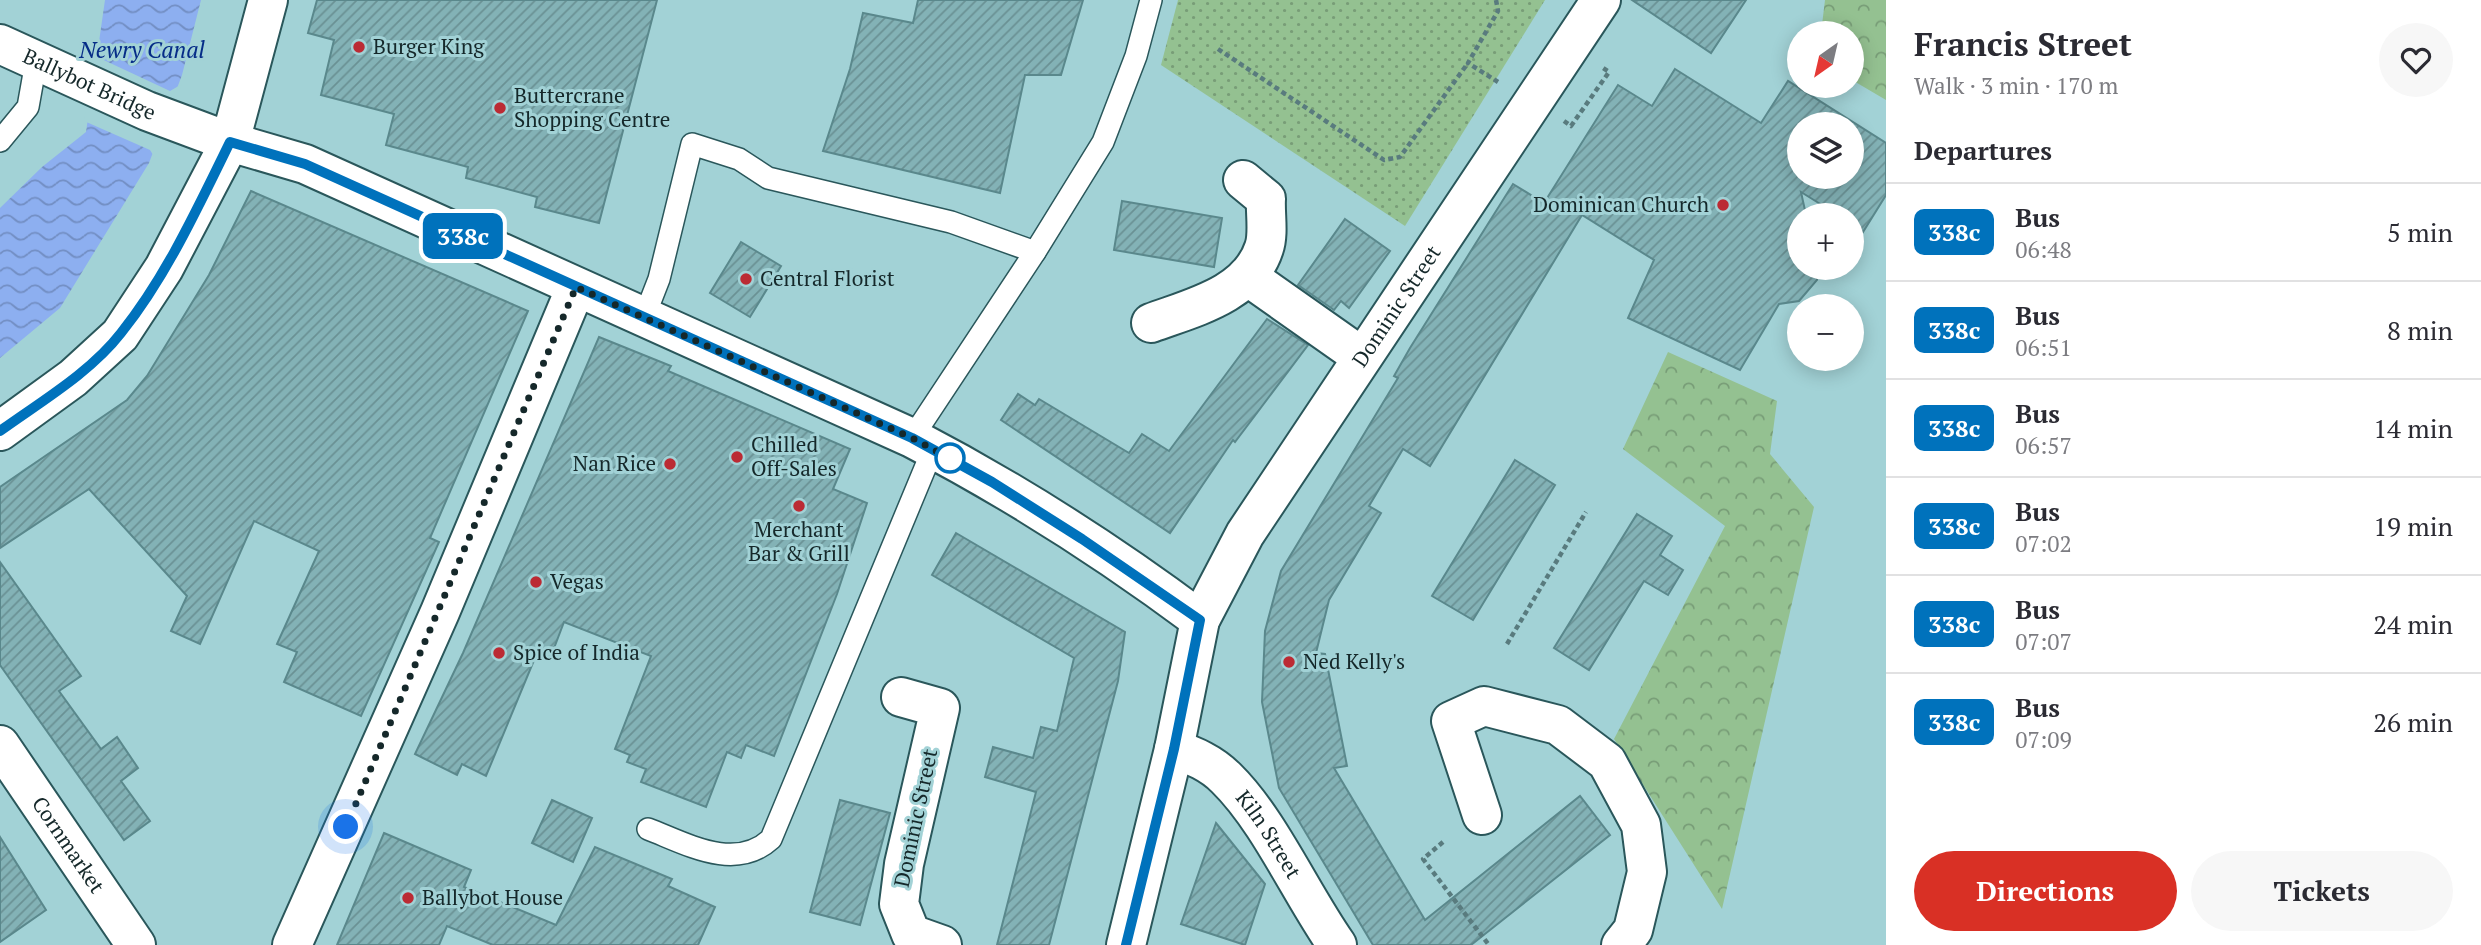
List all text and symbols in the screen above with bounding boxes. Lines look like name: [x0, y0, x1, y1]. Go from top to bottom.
north arrow: [1787, 21, 1864, 98]
map controls: [1787, 21, 1864, 371]
text: Francis Street: [1914, 22, 2132, 65]
button: heart: [2379, 23, 2453, 97]
place label: Burger King: [373, 32, 485, 60]
water label: Newry Canal: [78, 34, 205, 65]
marker: Burger King: [351, 39, 367, 55]
street label: Ballybot Bridge: [19, 41, 160, 126]
text: Walk · 3 min · 170 m: [1914, 70, 2118, 101]
place label: Buttercrane Shopping Centre: [514, 81, 670, 133]
marker: Buttercrane Shopping Centre: [492, 100, 508, 116]
button: layers: [1787, 112, 1864, 189]
text: Departures: [1914, 133, 2052, 167]
place label: Dominican Church: [1533, 190, 1709, 218]
marker: Dominican Church: [1715, 197, 1731, 213]
text: Bus: [2015, 200, 2060, 234]
button: +: [1787, 203, 1864, 280]
line badge: 338c: [414, 213, 512, 259]
text: 5 min: [2387, 215, 2453, 249]
text: 338c: [1928, 216, 1980, 248]
text: 338c: [437, 220, 489, 252]
text: 06:48: [2015, 234, 2072, 265]
street label: Dominic Street: [1345, 239, 1447, 372]
place label: Central Florist: [760, 264, 895, 292]
marker: Central Florist: [738, 271, 754, 287]
button: −: [1787, 294, 1864, 371]
text: Bus: [2015, 298, 2060, 332]
text: 8 min: [2387, 313, 2453, 347]
text: 338c: [1928, 314, 1980, 346]
text: 06:51: [2015, 332, 2072, 363]
text: Bus: [2015, 396, 2060, 430]
text: 14 min: [2373, 411, 2453, 445]
text: 338c: [1928, 412, 1980, 444]
place label: Chilled Off-Sales: [751, 430, 837, 482]
text: 06:57: [2015, 430, 2072, 461]
unlabelled marker: [935, 443, 965, 473]
place label: Nan Rice: [573, 449, 656, 477]
marker: Chilled Off-Sales: [729, 449, 745, 465]
marker: Nan Rice: [662, 456, 678, 472]
text: Bus: [2015, 494, 2060, 528]
marker: Merchant Bar & Grill: [791, 498, 807, 514]
text: 19 min: [2373, 509, 2453, 543]
text: 338c: [1928, 510, 1980, 542]
place label: Merchant Bar & Grill: [748, 515, 850, 567]
text: 07:02: [2015, 528, 2072, 559]
place label: Vegas: [550, 567, 604, 595]
marker: Vegas: [528, 574, 544, 590]
text: Bus: [2015, 592, 2060, 626]
text: 24 min: [2373, 607, 2453, 641]
text: 338c: [1928, 608, 1980, 640]
text: 07:07: [2015, 626, 2072, 657]
place label: Spice of India: [513, 638, 640, 666]
marker: Spice of India: [491, 645, 507, 661]
place label: Ned Kelly's: [1303, 647, 1405, 675]
marker: Ned Kelly's: [1281, 654, 1297, 670]
text: Bus: [2015, 690, 2060, 724]
text: 26 min: [2373, 705, 2453, 739]
text: 338c: [1928, 706, 1980, 738]
text: 07:09: [2015, 724, 2072, 755]
street label: Dominic Street: [887, 746, 943, 889]
street label: Kiln Street: [1230, 784, 1308, 884]
street label: Cornmarket: [26, 791, 112, 898]
your location: [328, 809, 363, 844]
button: Directions: [1914, 851, 2177, 931]
button: Tickets: [2191, 851, 2453, 931]
place label: Ballybot House: [422, 883, 563, 911]
marker: Ballybot House: [400, 890, 416, 906]

